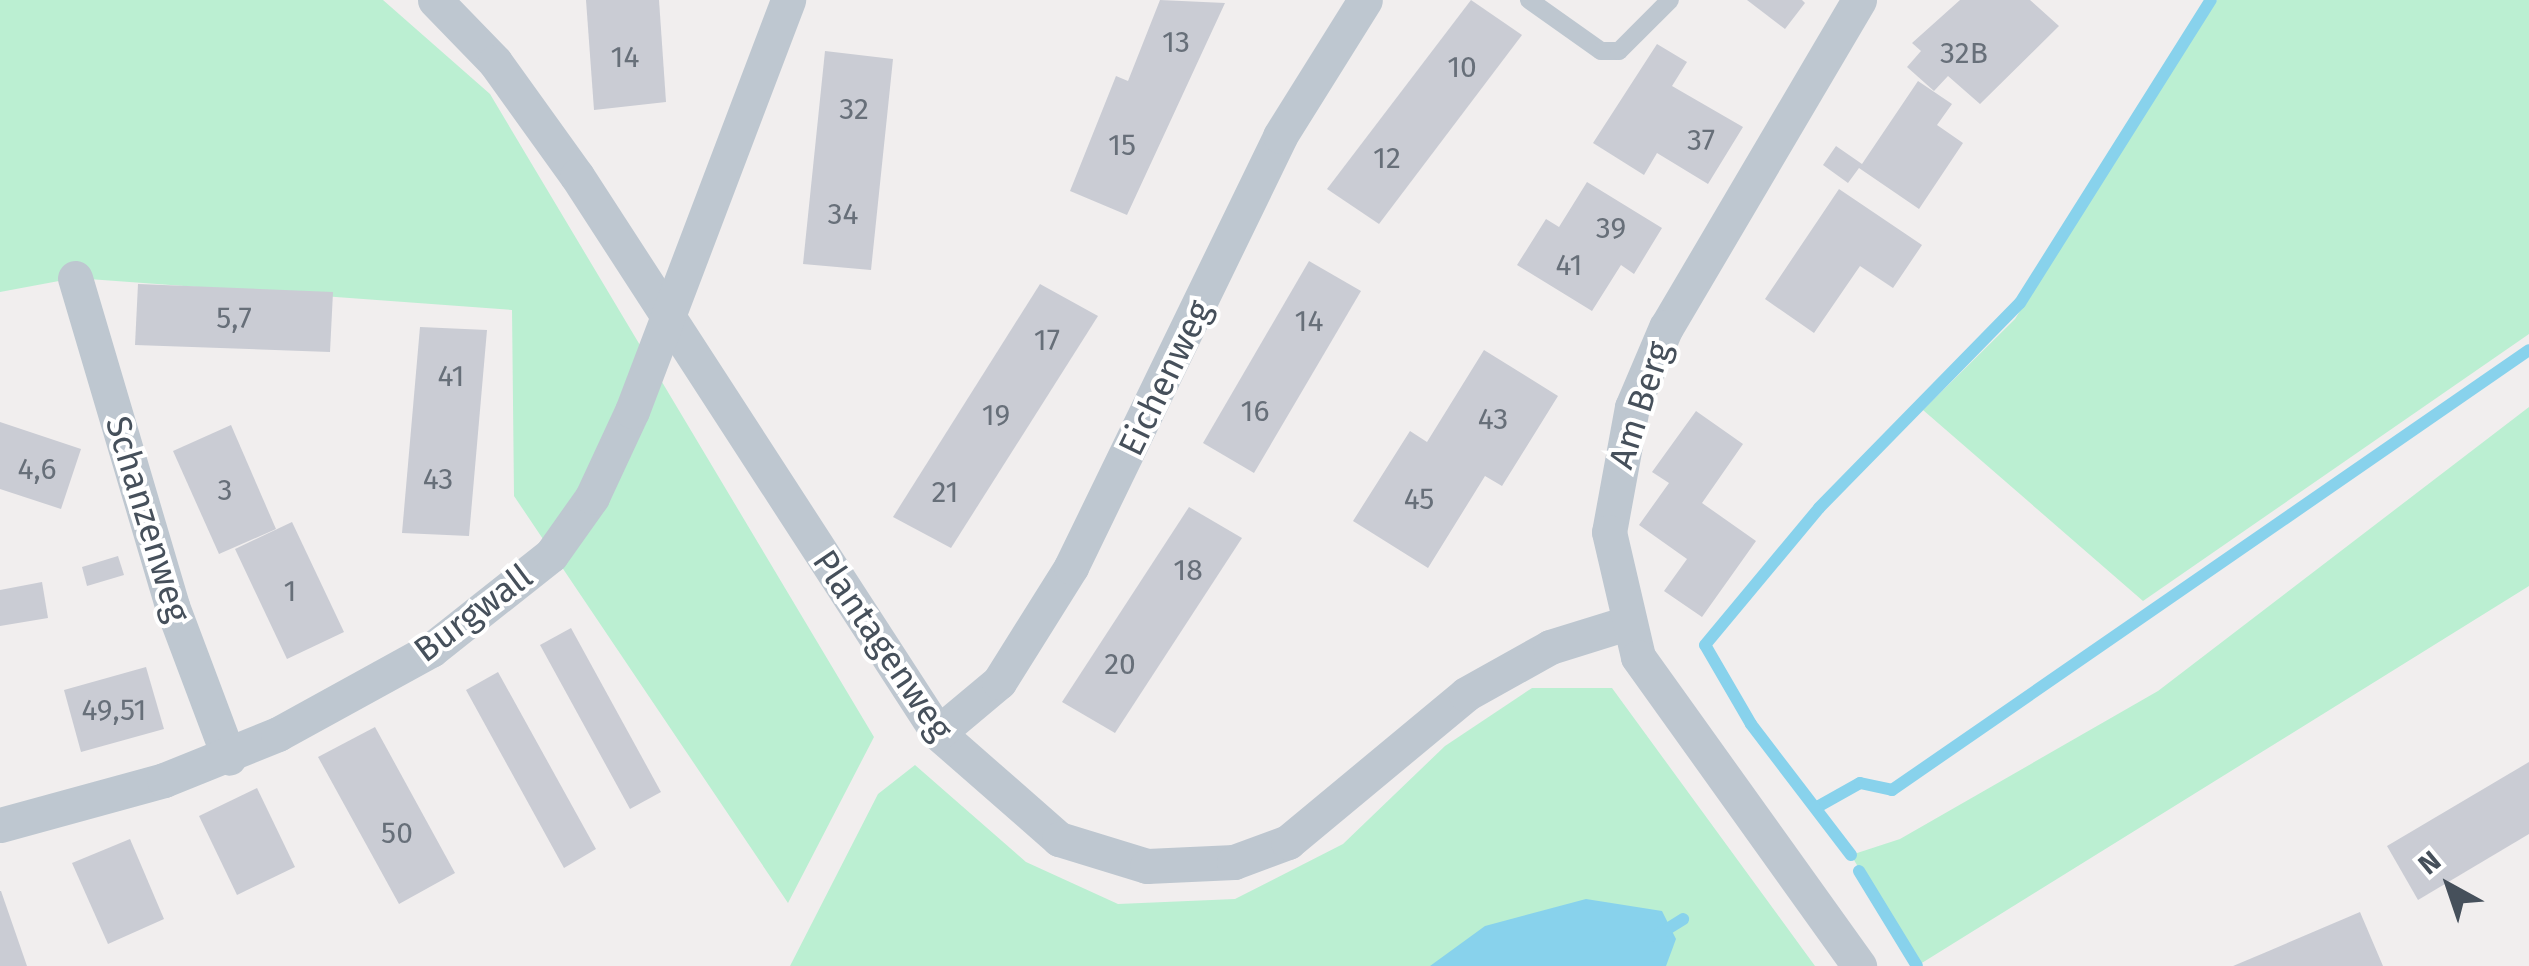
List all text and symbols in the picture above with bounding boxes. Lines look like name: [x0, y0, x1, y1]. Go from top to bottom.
house number: 13: [1162, 24, 1190, 60]
house number: 32B: [1940, 35, 1988, 71]
house number: 14: [611, 39, 639, 75]
house number: 10: [1447, 49, 1477, 85]
house number: 32: [839, 91, 869, 127]
house number: 37: [1687, 122, 1715, 158]
house number: 15: [1108, 127, 1136, 163]
house number: 12: [1373, 140, 1401, 176]
house number: 34: [828, 196, 858, 232]
house number: 39: [1596, 210, 1626, 246]
house number: 41: [1555, 247, 1583, 283]
street label: Eichenweg: [1109, 293, 1221, 463]
house number: 5,7: [216, 300, 252, 336]
house number: 14: [1295, 303, 1323, 339]
house number: 17: [1034, 322, 1060, 358]
street label: Am Berg: [1600, 336, 1680, 474]
house number: 41: [437, 358, 465, 394]
house number: 16: [1241, 393, 1269, 429]
house number: 19: [982, 397, 1010, 433]
house number: 43: [1478, 401, 1508, 437]
street label: Schanzenweg: [97, 411, 199, 627]
house number: 4,6: [18, 451, 56, 487]
house number: 43: [423, 461, 453, 497]
house number: 3: [218, 472, 232, 508]
house number: 21: [931, 474, 959, 510]
house number: 45: [1404, 481, 1434, 517]
street label: Plantagenweg: [804, 542, 962, 748]
house number: 18: [1173, 552, 1203, 588]
street label: Burgwall: [406, 555, 540, 671]
house number: 1: [284, 573, 296, 609]
house number: 20: [1104, 646, 1136, 682]
house number: 49,51: [81, 692, 147, 728]
house number: 50: [381, 815, 413, 851]
north arrow: [2399, 836, 2499, 936]
text: N: [2412, 844, 2447, 881]

